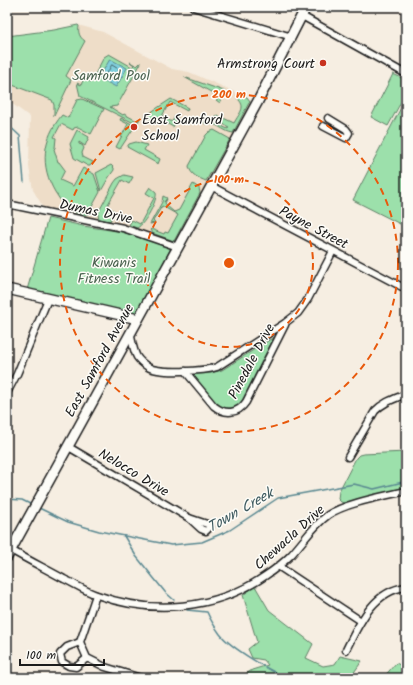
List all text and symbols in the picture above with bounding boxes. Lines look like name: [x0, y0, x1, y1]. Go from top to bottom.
place label: Armstrong Court: [217, 53, 316, 75]
marker: Armstrong Court: [318, 58, 328, 68]
park label: Samford Pool: [72, 65, 150, 87]
text: 200 m: [212, 85, 246, 104]
place label: East Samford School: [142, 109, 223, 147]
marker: East Samford School: [129, 122, 139, 132]
text: 100 m: [214, 170, 244, 189]
street label: Dumas Drive: [57, 193, 135, 231]
street label: Payne Street: [275, 200, 353, 256]
park label: Kiwanis Fitness Trail: [78, 252, 151, 290]
centre of rings: [222, 256, 236, 270]
street label: East Samford Avenue: [59, 299, 141, 421]
street label: Pinedale Drive: [223, 319, 281, 403]
street label: Nelocco Drive: [94, 443, 174, 503]
water label: Town Creek: [203, 481, 280, 540]
street label: Chewacla Drive: [249, 499, 331, 576]
scale bar: [20, 641, 104, 667]
text: 100 m: [26, 646, 57, 665]

